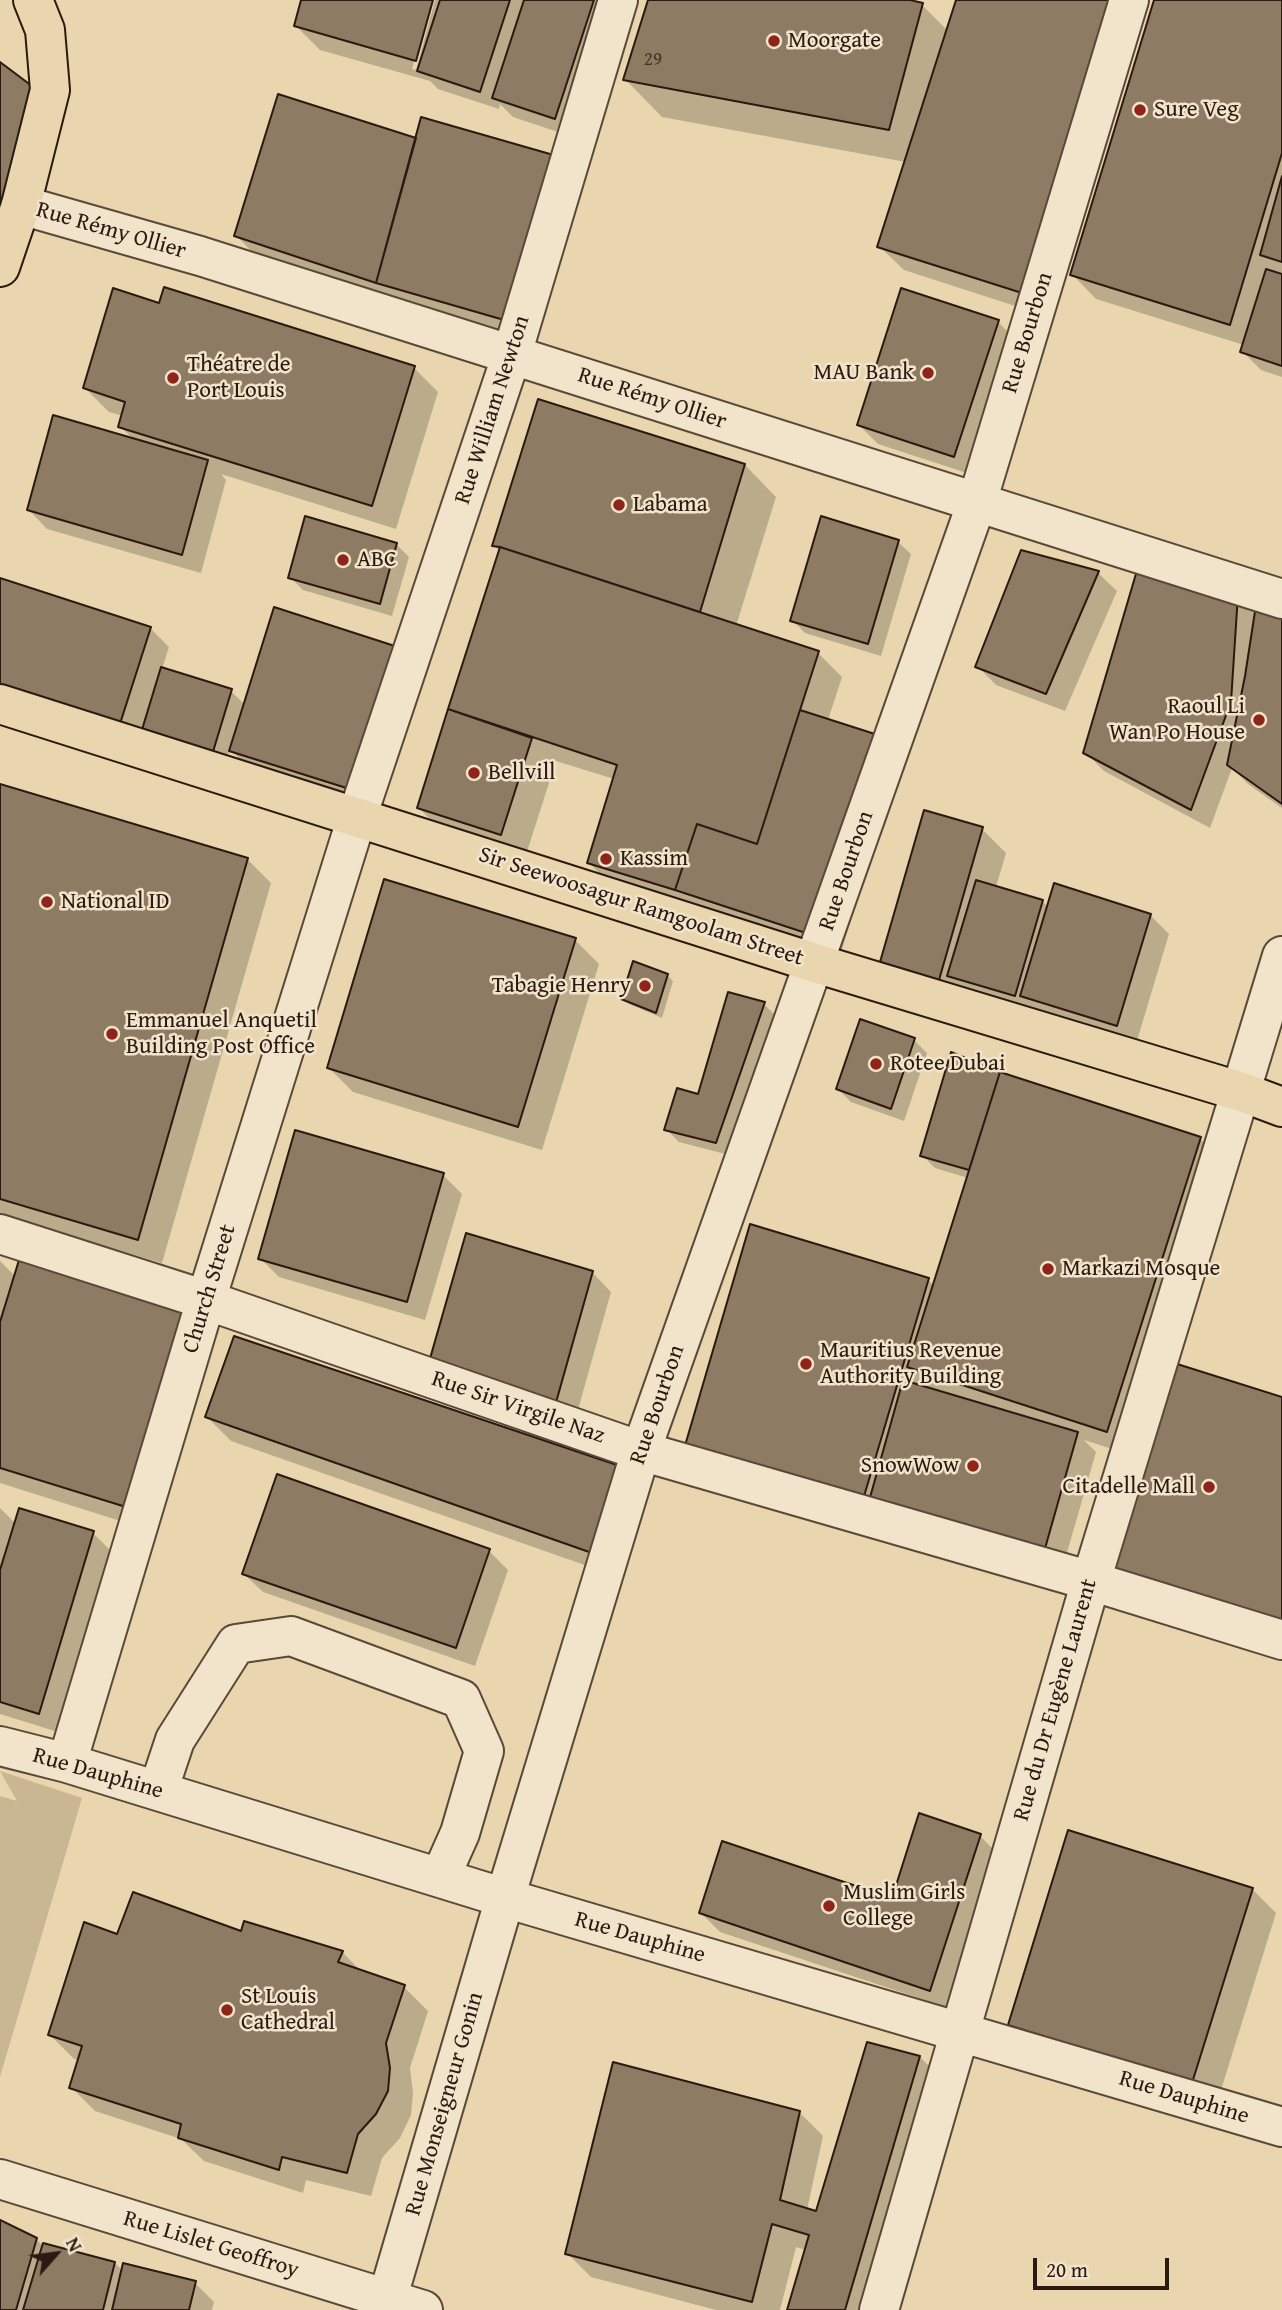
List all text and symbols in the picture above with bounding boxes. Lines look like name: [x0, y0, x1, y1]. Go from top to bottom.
place label: Moorgate: [788, 27, 881, 55]
marker: Moorgate: [766, 33, 782, 49]
house number: 29: [644, 49, 662, 71]
place label: Sure Veg: [1154, 96, 1239, 124]
marker: Sure Veg: [1132, 102, 1148, 118]
street label: Rue Rémy Ollier: [33, 196, 189, 266]
street label: Rue Bourbon: [997, 269, 1059, 397]
street label: Rue William Newton: [450, 312, 536, 508]
place label: Théatre de Port Louis: [187, 351, 291, 405]
place label: MAU Bank: [813, 359, 914, 387]
street label: Rue Rémy Ollier: [574, 362, 730, 436]
marker: MAU Bank: [920, 365, 936, 381]
marker: Théatre de Port Louis: [165, 370, 181, 386]
place label: Labama: [633, 491, 708, 519]
marker: Labama: [611, 497, 627, 513]
place label: ABC: [357, 546, 396, 574]
marker: ABC: [335, 552, 351, 568]
place label: Raoul Li Wan Po House: [1109, 693, 1245, 747]
marker: Raoul Li Wan Po House: [1251, 712, 1267, 728]
place label: Bellvill: [488, 759, 556, 787]
marker: Bellvill: [466, 765, 482, 781]
street label: Rue Bourbon: [814, 808, 880, 934]
street label: Sir Seewoosagur Ramgoolam Street: [475, 841, 807, 973]
place label: Kassim: [620, 845, 688, 873]
marker: Kassim: [598, 851, 614, 867]
place label: National ID: [61, 888, 170, 916]
marker: National ID: [39, 894, 55, 910]
place label: Tabagie Henry: [492, 972, 631, 1000]
marker: Tabagie Henry: [637, 978, 653, 994]
place label: Emmanuel Anquetil Building Post Office: [126, 1007, 317, 1061]
marker: Emmanuel Anquetil Building Post Office: [104, 1026, 120, 1042]
place label: Rotee Dubai: [890, 1050, 1005, 1078]
marker: Rotee Dubai: [868, 1056, 884, 1072]
street label: Church Street: [177, 1221, 243, 1357]
place label: Markazi Mosque: [1062, 1255, 1220, 1283]
marker: Markazi Mosque: [1040, 1261, 1056, 1277]
place label: Mauritius Revenue Authority Building: [820, 1337, 1001, 1391]
street label: Rue Bourbon: [625, 1342, 691, 1468]
marker: Mauritius Revenue Authority Building: [798, 1356, 814, 1372]
street label: Rue Sir Virgile Naz: [428, 1365, 608, 1451]
place label: SnowWow: [861, 1452, 959, 1480]
marker: SnowWow: [965, 1458, 981, 1474]
place label: Citadelle Mall: [1063, 1473, 1195, 1501]
marker: Citadelle Mall: [1201, 1479, 1217, 1495]
street label: Rue du Dr Eugène Laurent: [1008, 1576, 1104, 1824]
street label: Rue Dauphine: [30, 1742, 166, 1806]
place label: Muslim Girls College: [843, 1879, 965, 1933]
marker: Muslim Girls College: [821, 1898, 837, 1914]
street label: Rue Dauphine: [572, 1906, 708, 1970]
place label: St Louis Cathedral: [241, 1983, 335, 2037]
street label: Rue Monseigneur Gonin: [400, 1989, 490, 2219]
marker: St Louis Cathedral: [219, 2002, 235, 2018]
street label: Rue Dauphine: [1116, 2065, 1252, 2131]
street label: Rue Lislet Geoffroy: [120, 2205, 302, 2285]
north arrow: [21, 2219, 91, 2289]
text: N: [59, 2232, 90, 2256]
scale bar: [1037, 2244, 1174, 2288]
text: 20 m: [1046, 2254, 1088, 2285]

